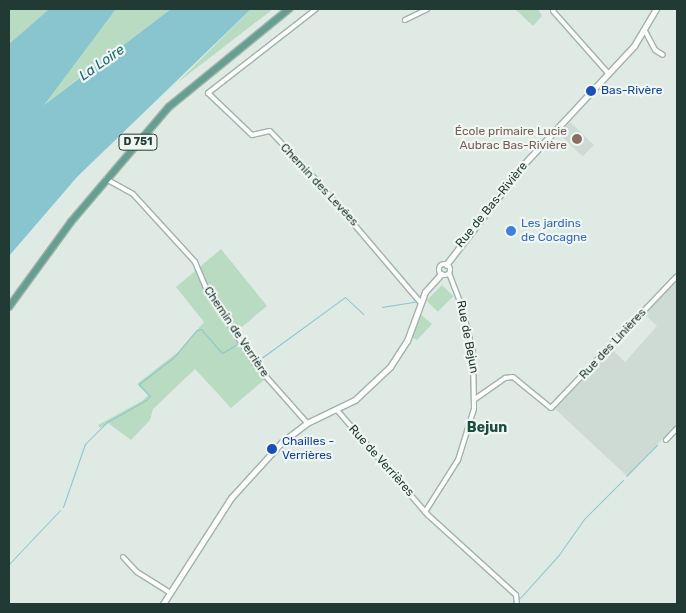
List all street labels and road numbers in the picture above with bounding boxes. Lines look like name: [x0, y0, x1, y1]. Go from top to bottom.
road number: D 751: [118, 134, 158, 150]
street label: Chemin des Levées: [277, 141, 361, 229]
street label: Rue de Bas-Rivière: [453, 159, 531, 251]
street label: Chemin de Verrière: [200, 284, 272, 380]
street label: Rue de Bejun: [453, 299, 481, 375]
street label: Rue des Linières: [577, 306, 649, 382]
street label: Rue de Verrières: [345, 422, 417, 500]

